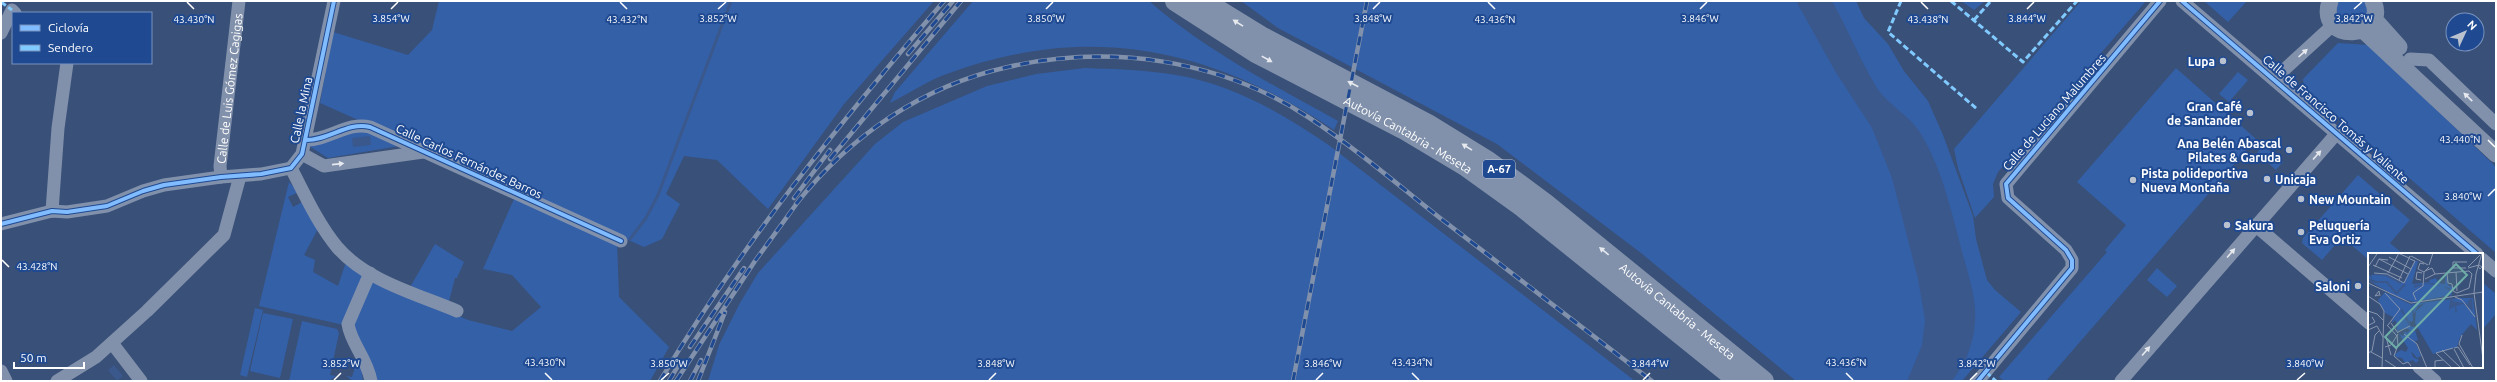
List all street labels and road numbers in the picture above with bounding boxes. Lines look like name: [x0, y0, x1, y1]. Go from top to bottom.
street label: Calle de Luis Gómez Cagigas: [214, 13, 244, 165]
street label: Calle de Luciano Malumbres: [2000, 51, 2108, 173]
street label: Calle de Francisco Tomás y Valiente: [2260, 52, 2412, 186]
street label: Calle la Mina: [288, 76, 314, 144]
street label: Autovía Cantabria - Meseta: [1342, 93, 1475, 176]
street label: Calle Carlos Fernández Barros: [394, 121, 544, 201]
road number: A-67: [1483, 160, 1515, 178]
street label: Autovía Cantabria - Meseta: [1617, 260, 1738, 362]

